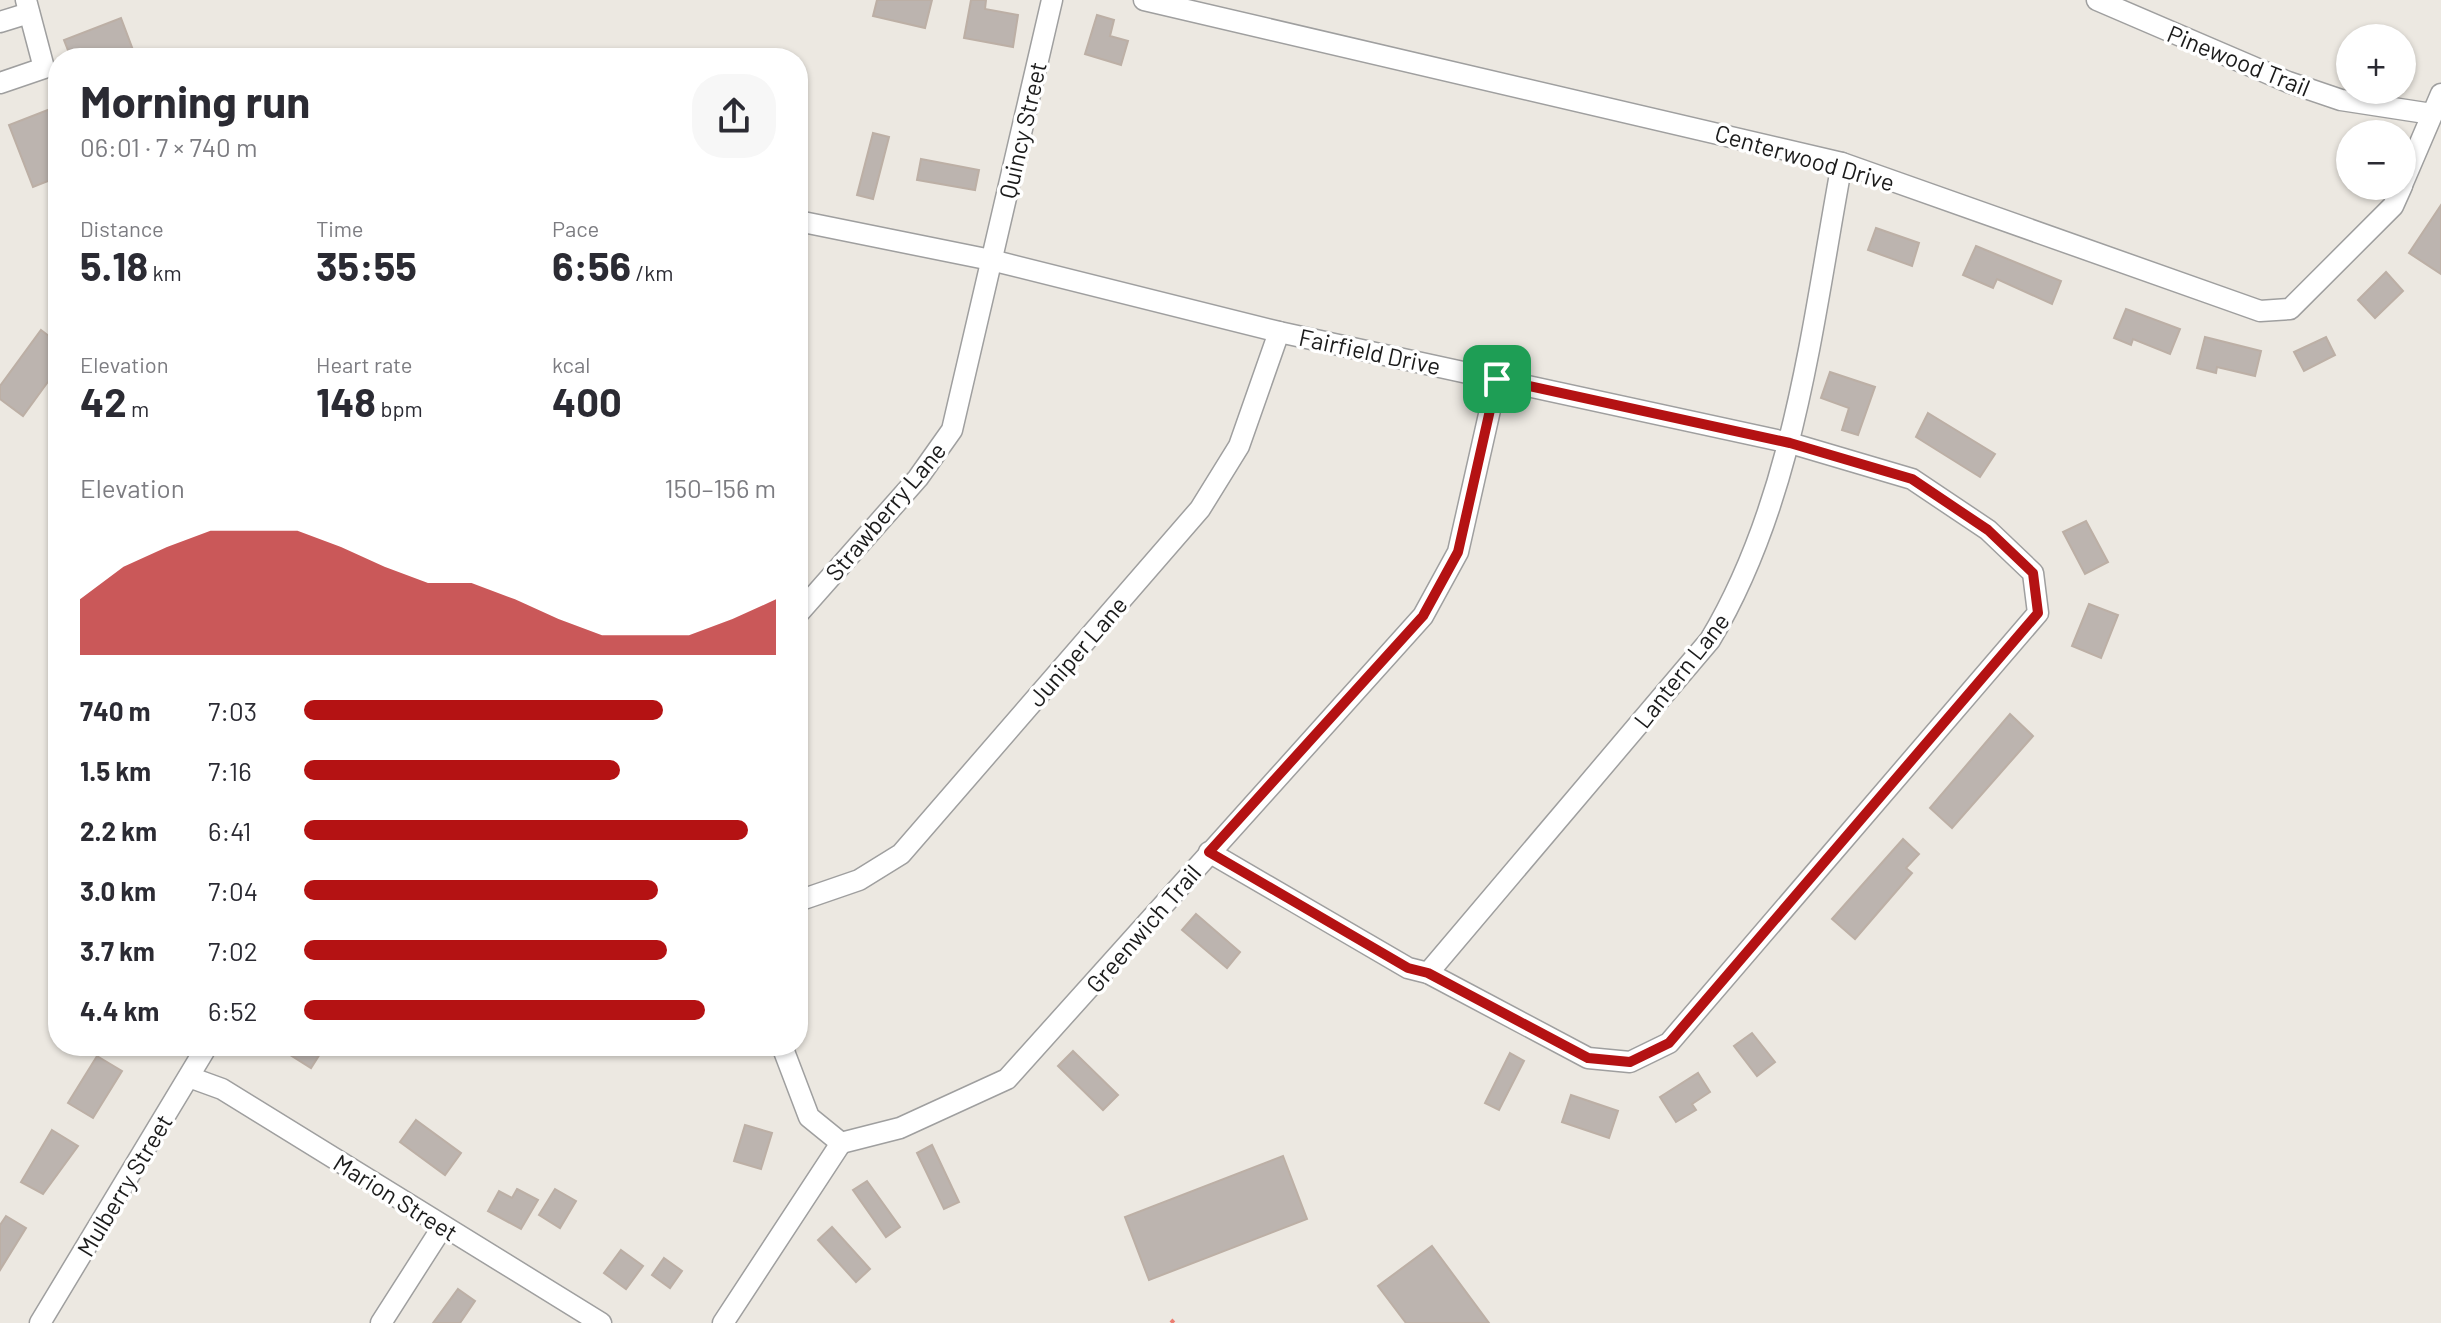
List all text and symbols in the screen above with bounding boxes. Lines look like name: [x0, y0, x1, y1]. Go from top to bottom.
street label: Pinewood Trail: [2163, 18, 2315, 102]
map controls: [2336, 24, 2416, 200]
button: +: [2336, 24, 2416, 104]
street label: Quincy Street: [992, 59, 1052, 201]
text: Morning run: [80, 74, 310, 127]
button: share: [692, 74, 776, 158]
street label: Centerwood Drive: [1712, 118, 1898, 196]
button: −: [2336, 120, 2416, 200]
text: 06:01 · 7 × 740 m: [80, 131, 258, 162]
text: Distance: [80, 215, 164, 241]
text: Time: [316, 215, 364, 241]
text: Pace: [552, 215, 599, 241]
text: 5.18: [80, 241, 148, 289]
text: 35:55: [316, 241, 417, 289]
text: 6:56: [552, 241, 631, 289]
text: km: [148, 259, 182, 285]
text: /km: [631, 259, 674, 285]
street label: Fairfield Drive: [1296, 322, 1444, 380]
pin: [1463, 345, 1531, 413]
text: Elevation: [80, 351, 169, 377]
text: Heart rate: [316, 351, 413, 377]
text: kcal: [552, 351, 590, 377]
icon: arrive: [1475, 357, 1519, 401]
text: 42: [80, 377, 127, 425]
text: 148: [316, 377, 376, 425]
text: 400: [552, 377, 622, 425]
text: m: [127, 395, 149, 421]
text: bpm: [376, 395, 423, 421]
street label: Strawberry Lane: [819, 436, 951, 586]
text: Elevation: [80, 472, 185, 503]
text: 150–156 m: [665, 472, 776, 503]
street label: Juniper Lane: [1021, 590, 1133, 712]
street label: Lantern Lane: [1627, 607, 1735, 733]
text: 740 m: [80, 695, 150, 726]
text: 7:03: [208, 695, 257, 726]
text: 1.5 km: [80, 755, 151, 786]
text: 7:16: [208, 755, 252, 786]
text: 2.2 km: [80, 815, 157, 846]
text: 6:41: [208, 815, 251, 846]
street label: Greenwich Trail: [1079, 858, 1207, 998]
text: 3.0 km: [80, 875, 156, 906]
text: 7:04: [208, 875, 258, 906]
text: 3.7 km: [80, 935, 155, 966]
text: 7:02: [208, 935, 258, 966]
text: 4.4 km: [80, 995, 159, 1026]
text: 6:52: [208, 995, 258, 1026]
street label: Mulberry Street: [70, 1109, 178, 1261]
street label: Marion Street: [329, 1147, 463, 1247]

